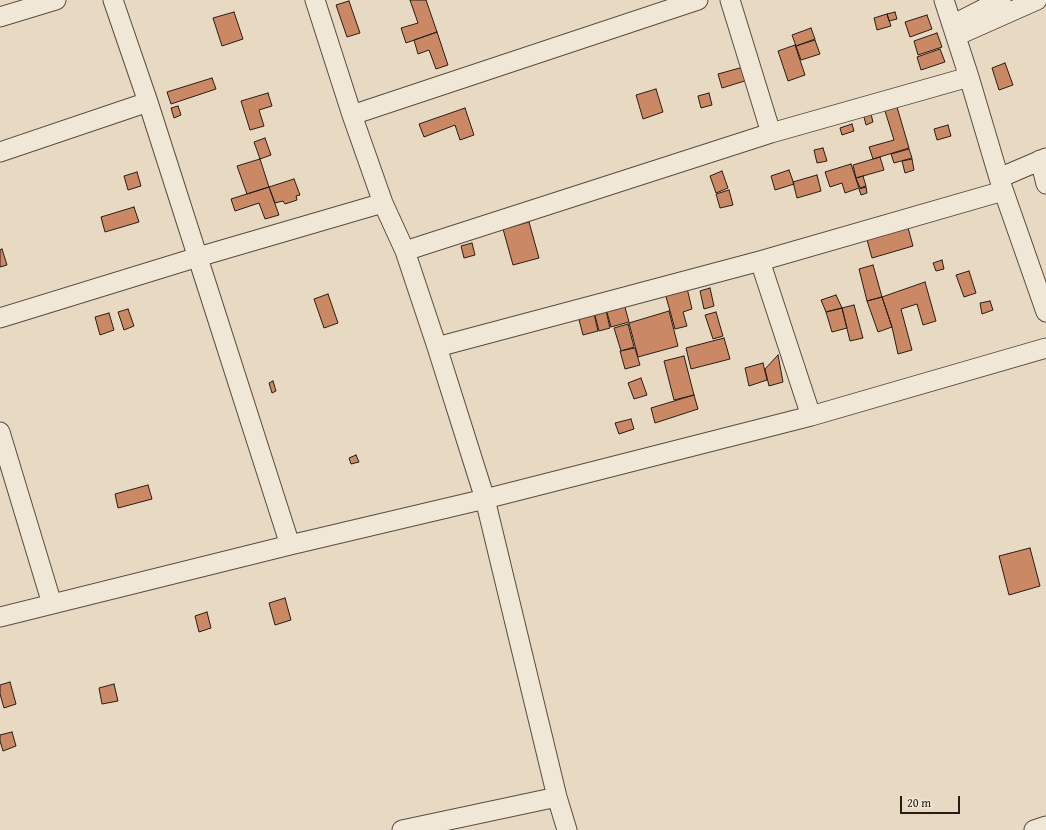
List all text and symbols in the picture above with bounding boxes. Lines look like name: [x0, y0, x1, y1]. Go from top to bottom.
scale bar: [902, 788, 962, 814]
text: 20 m: [907, 794, 931, 811]

